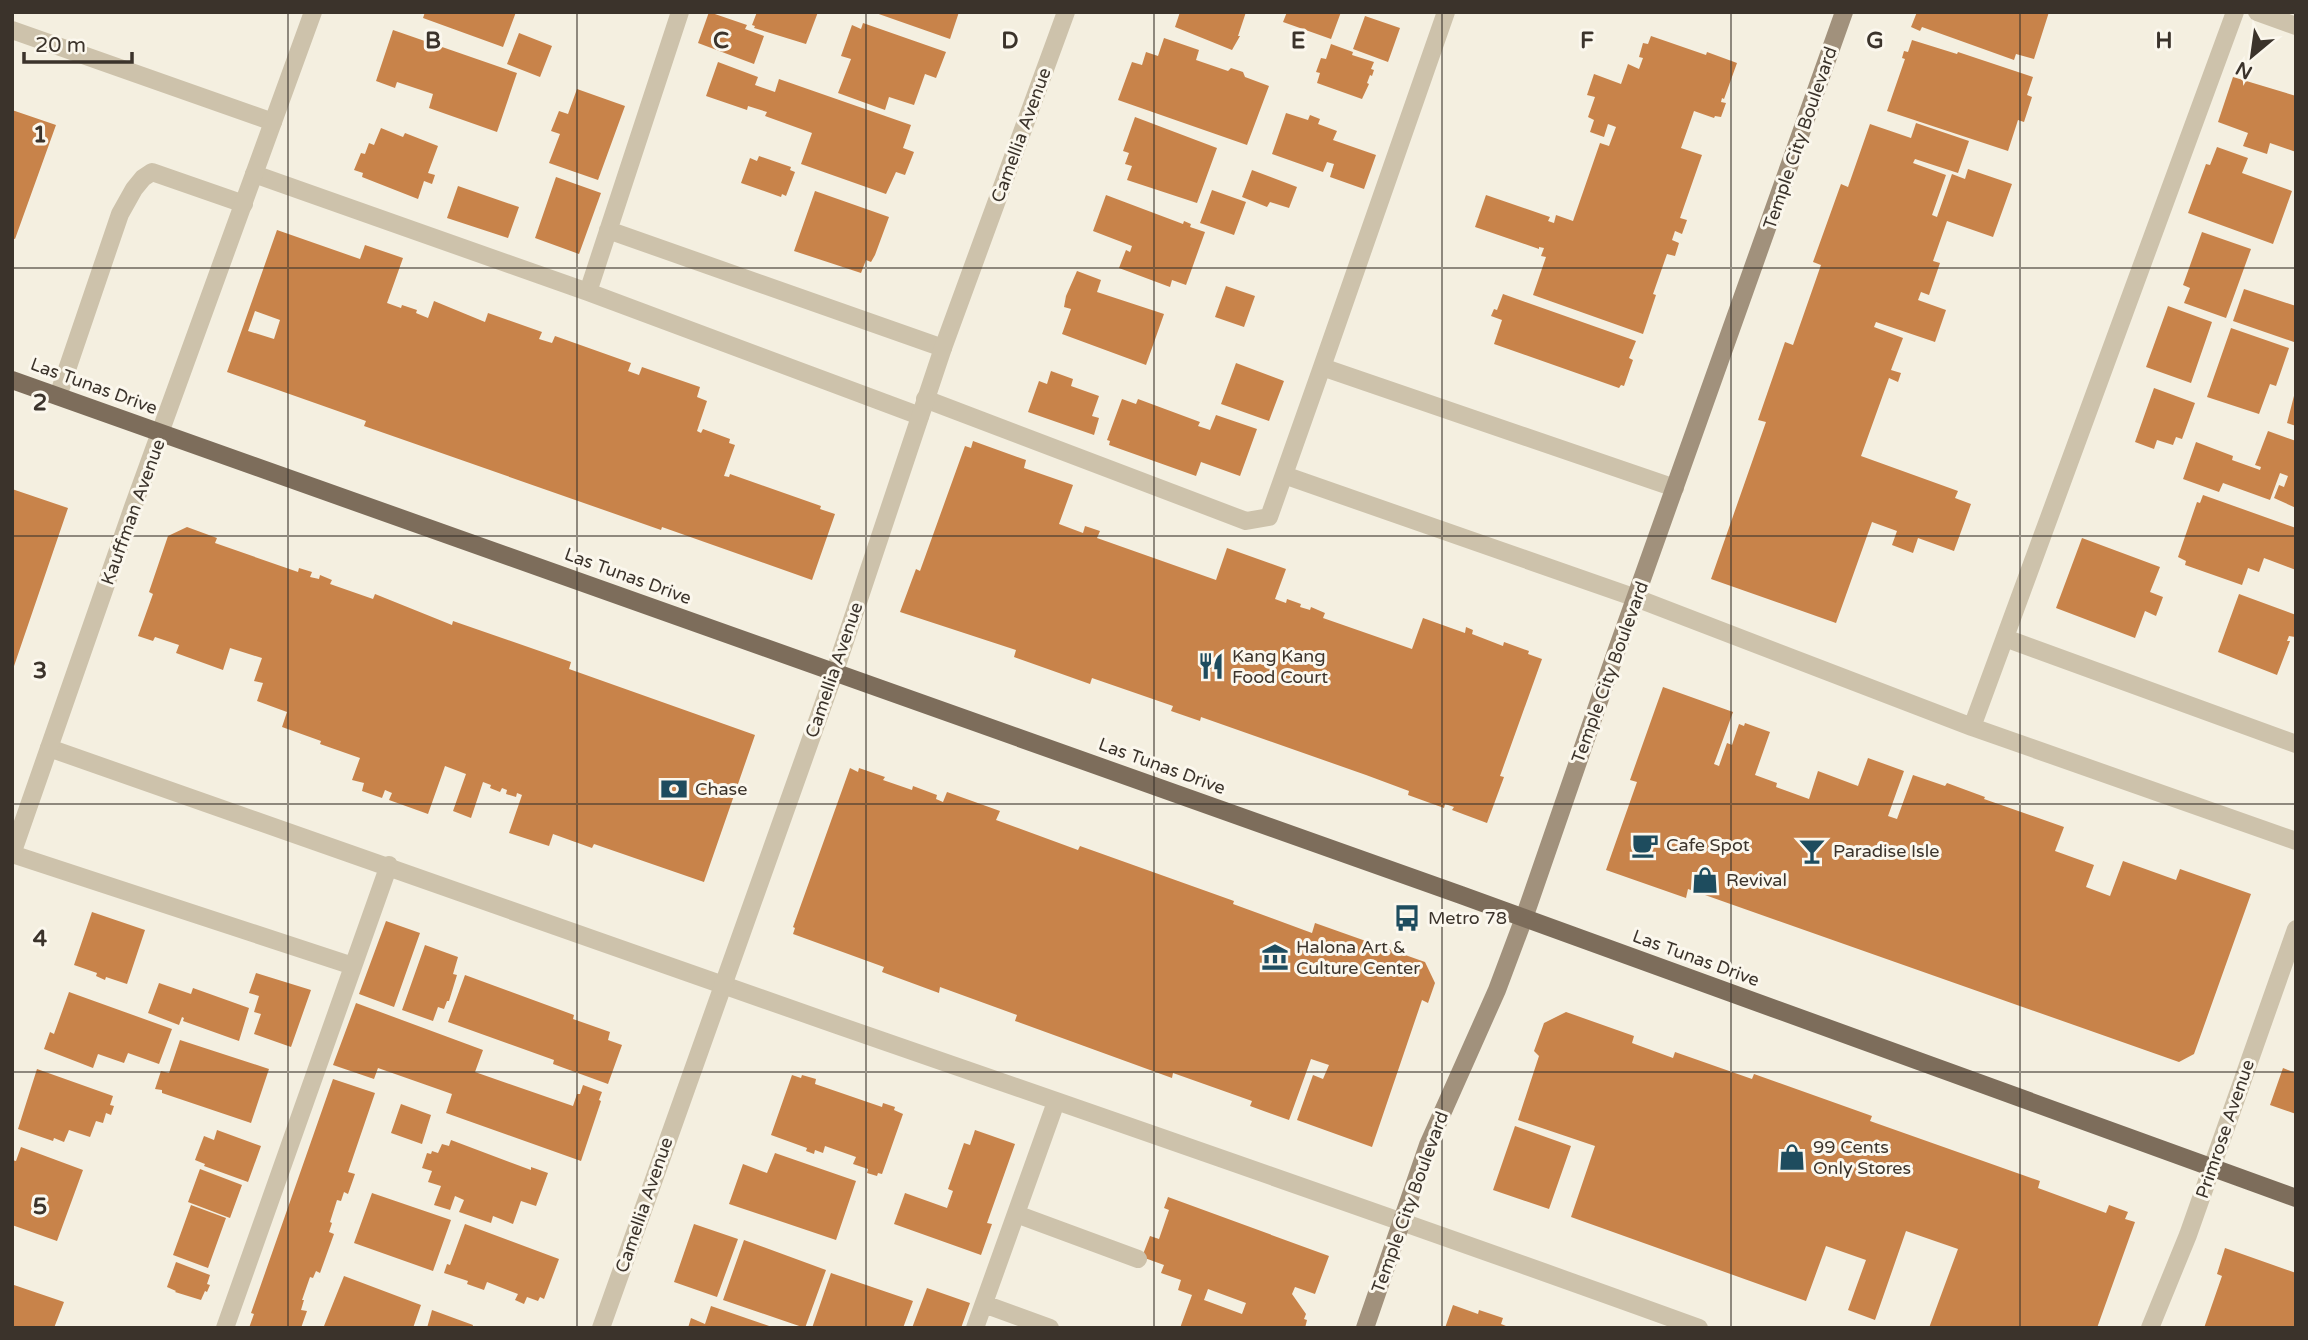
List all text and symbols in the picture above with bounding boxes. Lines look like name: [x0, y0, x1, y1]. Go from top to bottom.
scale bar: [24, 21, 133, 65]
north arrow: [2217, 21, 2287, 91]
text: B: [425, 27, 441, 55]
text: C: [713, 27, 729, 55]
text: D: [1001, 27, 1019, 55]
text: E: [1291, 27, 1305, 55]
text: F: [1580, 27, 1594, 55]
text: G: [1866, 27, 1884, 55]
text: H: [2155, 27, 2173, 55]
text: 20 m: [35, 33, 86, 58]
street label: Temple City Boulevard: [1758, 44, 1842, 232]
text: N: [2232, 57, 2256, 83]
street label: Camellia Avenue: [986, 65, 1056, 205]
text: 1: [33, 121, 47, 149]
street label: Las Tunas Drive: [28, 353, 160, 419]
text: 2: [33, 389, 47, 417]
street label: Kauffman Avenue: [96, 436, 170, 588]
street label: Las Tunas Drive: [562, 543, 694, 609]
street label: Temple City Boulevard: [1567, 578, 1653, 766]
street label: Camellia Avenue: [800, 599, 868, 741]
place label: Kang Kang Food Court: [1232, 645, 1328, 688]
restaurant icon: Kang Kang Food Court: [1196, 651, 1226, 681]
text: 3: [33, 657, 47, 685]
street label: Las Tunas Drive: [1096, 733, 1228, 799]
bank icon: Chase: [659, 774, 689, 804]
place label: Chase: [695, 778, 747, 800]
cafe icon: Cafe Spot: [1630, 830, 1660, 860]
place label: Cafe Spot: [1666, 834, 1750, 856]
bar icon: Paradise Isle: [1797, 836, 1827, 866]
place label: Paradise Isle: [1833, 840, 1939, 862]
shop icon: Revival: [1690, 865, 1720, 895]
place label: Revival: [1726, 869, 1787, 891]
bus stop icon: Metro 78: [1392, 903, 1422, 933]
place label: Metro 78: [1428, 907, 1507, 929]
text: 4: [33, 925, 48, 953]
street label: Las Tunas Drive: [1630, 925, 1762, 991]
place label: Halona Art & Culture Center: [1296, 936, 1420, 979]
museum icon: Halona Art & Culture Center: [1260, 942, 1290, 972]
street label: Primrose Avenue: [2191, 1057, 2259, 1201]
street label: Temple City Boulevard: [1367, 1108, 1453, 1296]
street label: Camellia Avenue: [610, 1134, 678, 1276]
place label: 99 Cents Only Stores: [1813, 1136, 1911, 1179]
shop icon: 99 Cents Only Stores: [1777, 1142, 1807, 1172]
text: 5: [33, 1193, 47, 1221]

